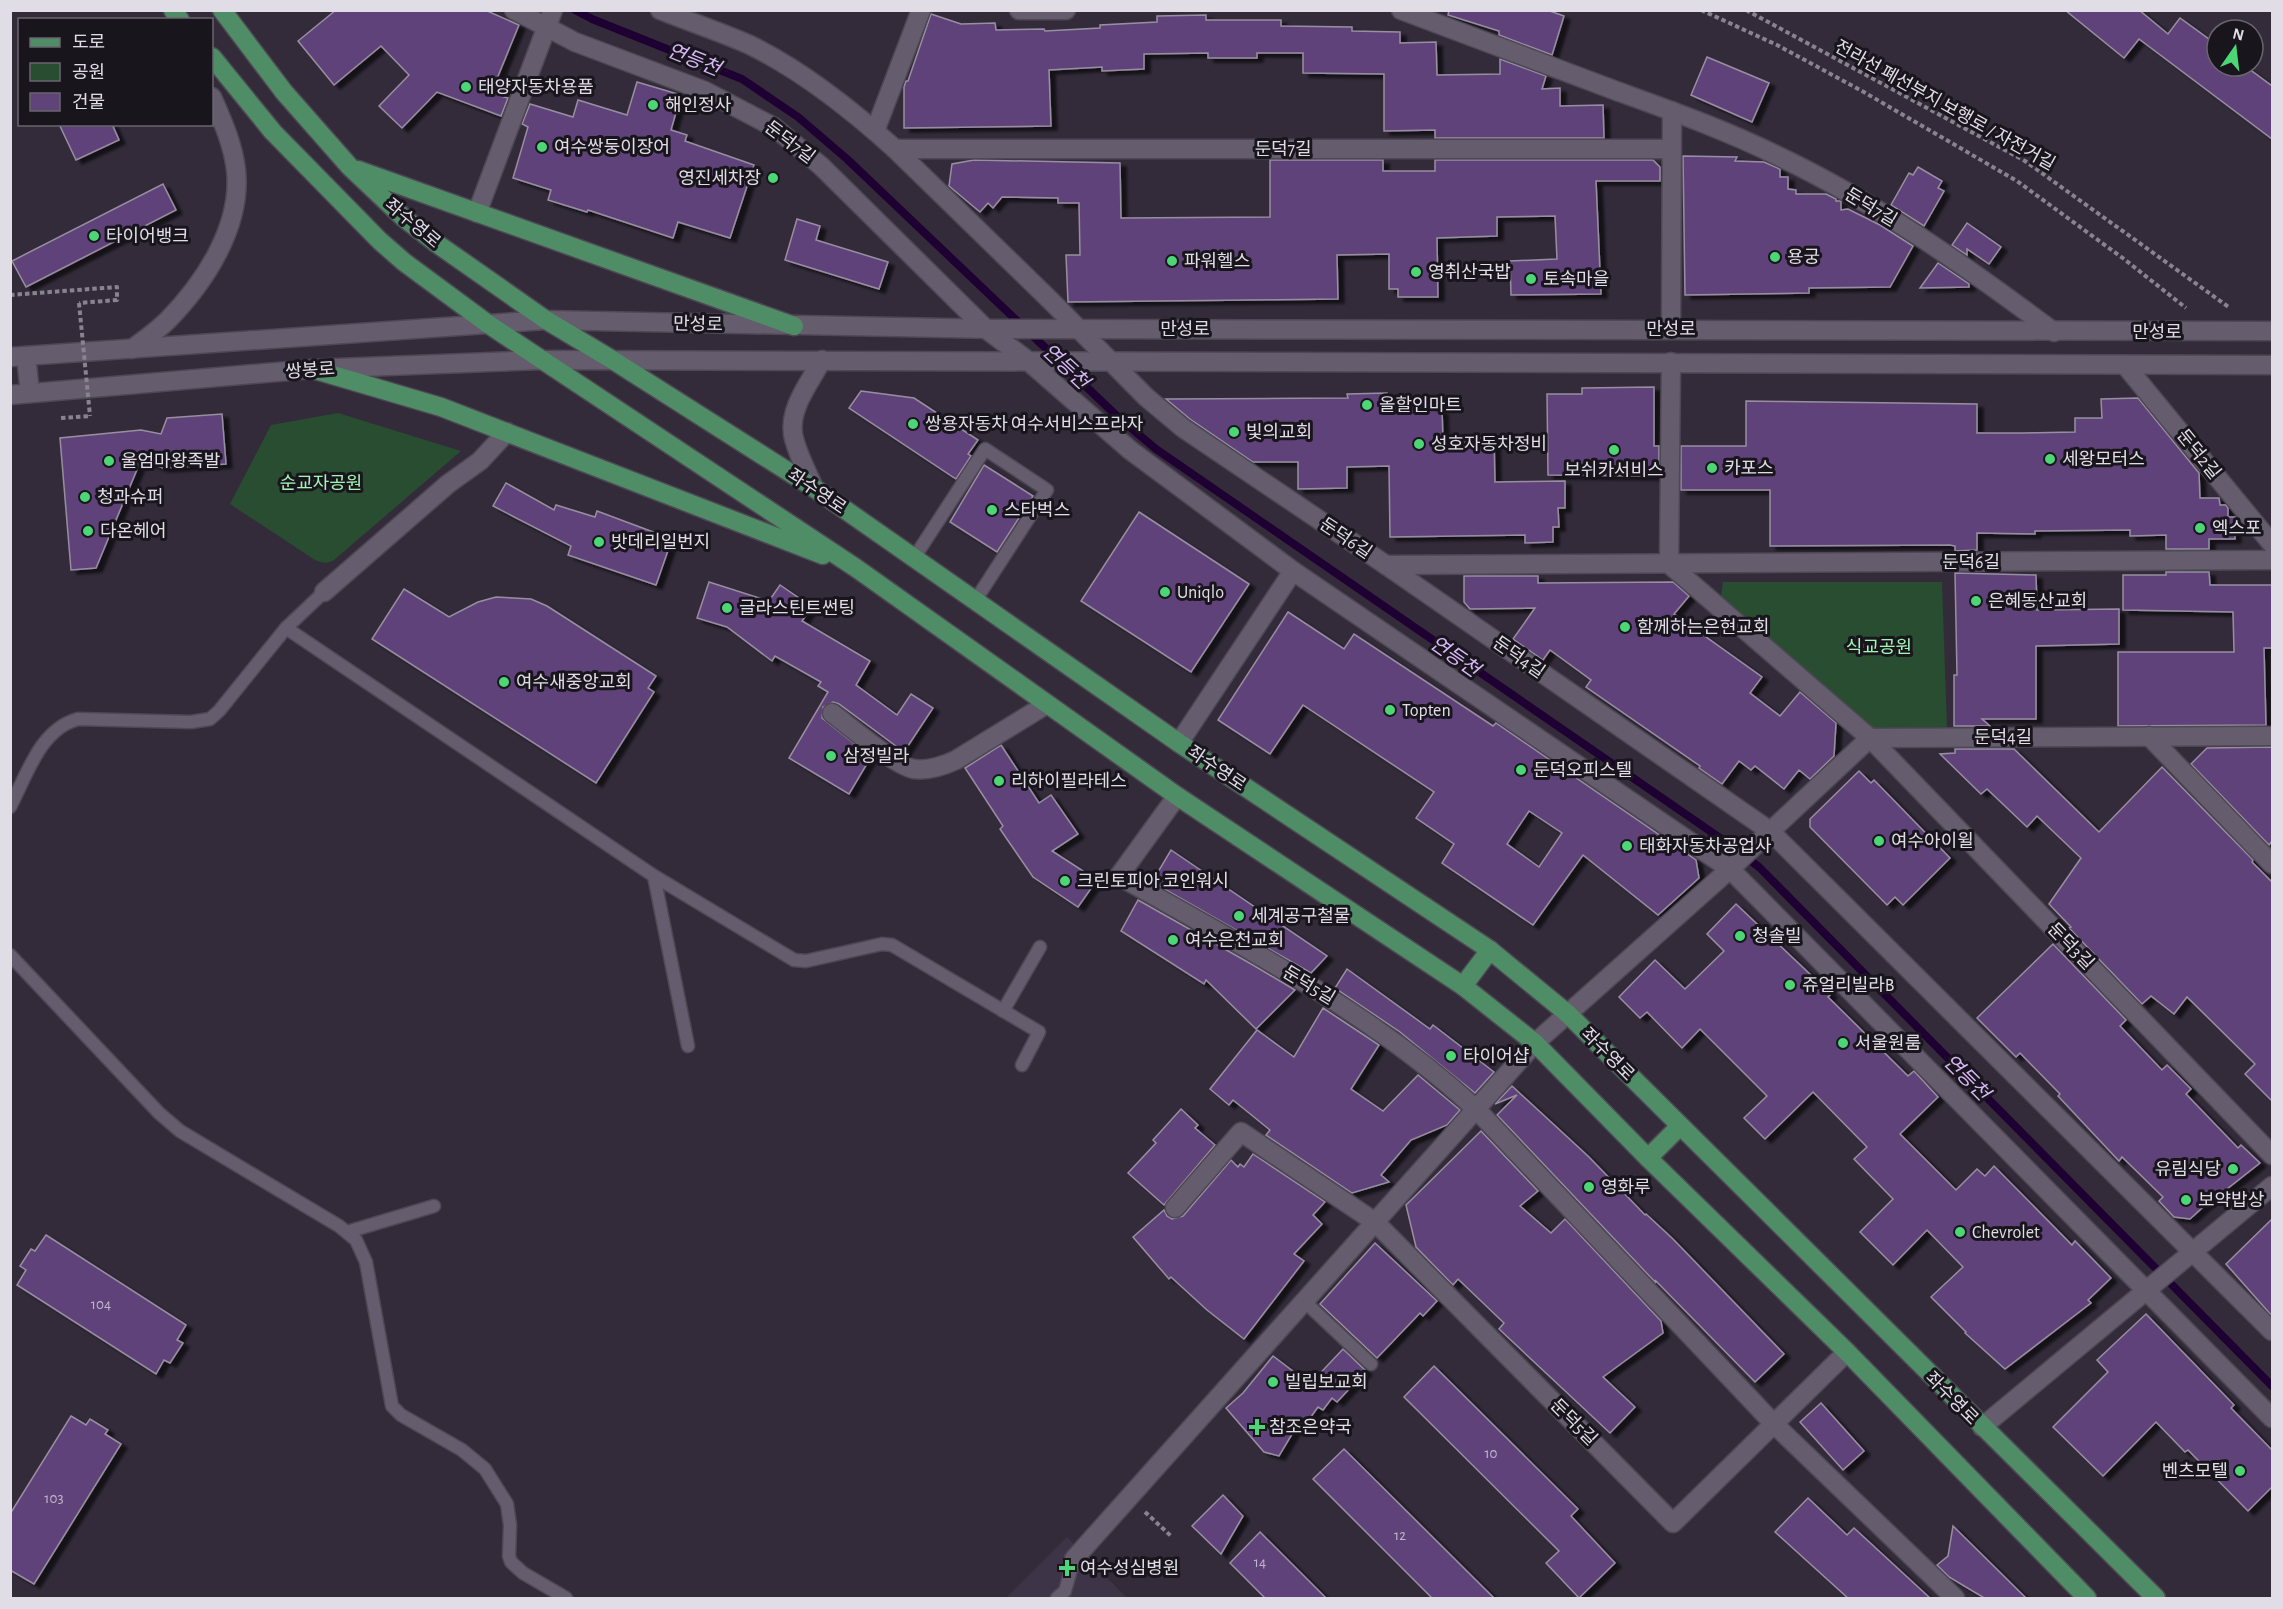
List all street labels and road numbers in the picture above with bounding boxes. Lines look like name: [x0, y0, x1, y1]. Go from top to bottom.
street label: 전라선 폐선부지 보행로 / 자전거길: [1831, 36, 2059, 174]
street label: 둔덕7길: [761, 117, 819, 167]
street label: 둔덕7길: [1254, 139, 1312, 159]
street label: 둔덕7길: [1841, 184, 1901, 230]
street label: 좌수영로: [381, 195, 444, 252]
street label: 만성로: [673, 315, 723, 334]
street label: 만성로: [1160, 320, 1210, 339]
street label: 만성로: [1646, 320, 1696, 339]
street label: 만성로: [2132, 323, 2182, 342]
street label: 쌍봉로: [285, 358, 335, 382]
street label: 둔덕2길: [2173, 425, 2225, 483]
street label: 좌수영로: [784, 465, 849, 518]
street label: 둔덕6길: [1316, 513, 1376, 563]
street label: 둔덕6길: [1942, 552, 2000, 572]
street label: 둔덕4길: [1489, 632, 1549, 682]
street label: 둔덕4길: [1974, 727, 2032, 747]
street label: 좌수영로: [1184, 742, 1249, 795]
street label: 둔덕3길: [2044, 919, 2098, 973]
street label: 둔덕5길: [1279, 962, 1339, 1008]
street label: 좌수영로: [1578, 1024, 1638, 1084]
street label: 좌수영로: [1922, 1368, 1982, 1428]
street label: 둔덕5길: [1547, 1395, 1601, 1449]

